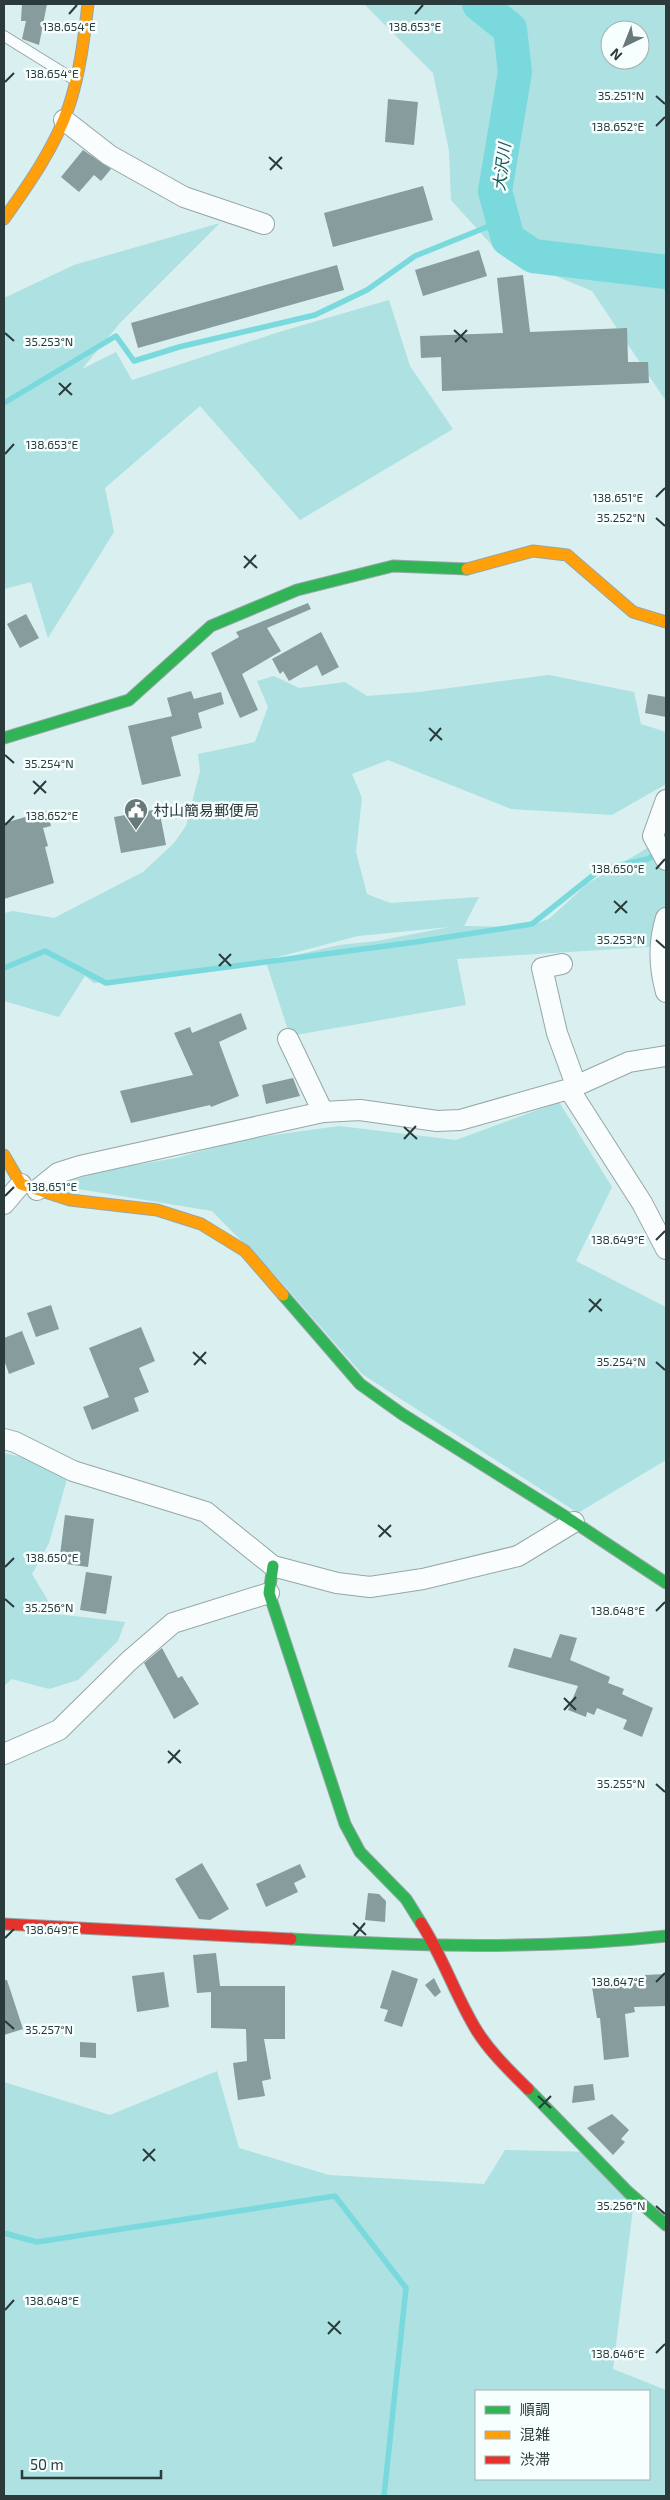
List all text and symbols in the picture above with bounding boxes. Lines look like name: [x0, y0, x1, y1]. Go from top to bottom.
text: 138.654°E: [42, 19, 96, 33]
text: 138.653°E: [389, 19, 442, 33]
north arrow: [600, 20, 650, 70]
text: N: [606, 45, 625, 65]
text: 138.654°E: [25, 66, 79, 80]
text: 35.251°N: [598, 88, 644, 102]
text: 138.652°E: [592, 119, 645, 133]
water label: 大沢川: [489, 140, 514, 192]
text: 35.253°N: [25, 334, 73, 348]
text: 138.653°E: [26, 437, 79, 451]
text: 138.651°E: [593, 490, 644, 504]
text: 35.252°N: [597, 510, 645, 524]
text: 35.254°N: [24, 756, 74, 770]
public building icon: 村山簡易郵便局: [123, 797, 149, 831]
place label: 村山簡易郵便局: [154, 801, 259, 819]
text: 138.652°E: [26, 808, 79, 822]
text: 138.650°E: [591, 861, 645, 875]
text: 35.253°N: [597, 932, 645, 946]
text: 138.651°E: [27, 1179, 78, 1193]
text: 138.649°E: [591, 1232, 645, 1246]
text: 35.254°N: [596, 1354, 646, 1368]
text: 138.650°E: [25, 1550, 79, 1564]
text: 35.256°N: [25, 1600, 73, 1614]
text: 138.648°E: [591, 1603, 645, 1617]
text: 35.255°N: [597, 1776, 645, 1790]
text: 138.649°E: [25, 1922, 79, 1936]
text: 138.647°E: [592, 1974, 645, 1988]
text: 35.257°N: [25, 2022, 73, 2036]
text: 35.256°N: [597, 2198, 645, 2212]
text: 138.648°E: [25, 2293, 79, 2307]
text: 138.646°E: [591, 2346, 645, 2360]
legend: [475, 2390, 650, 2480]
text: 順調: [520, 2400, 550, 2418]
text: 混雑: [520, 2425, 550, 2443]
scale bar: [22, 2448, 161, 2480]
text: 渋滞: [520, 2450, 550, 2468]
text: 50 m: [30, 2455, 64, 2473]

